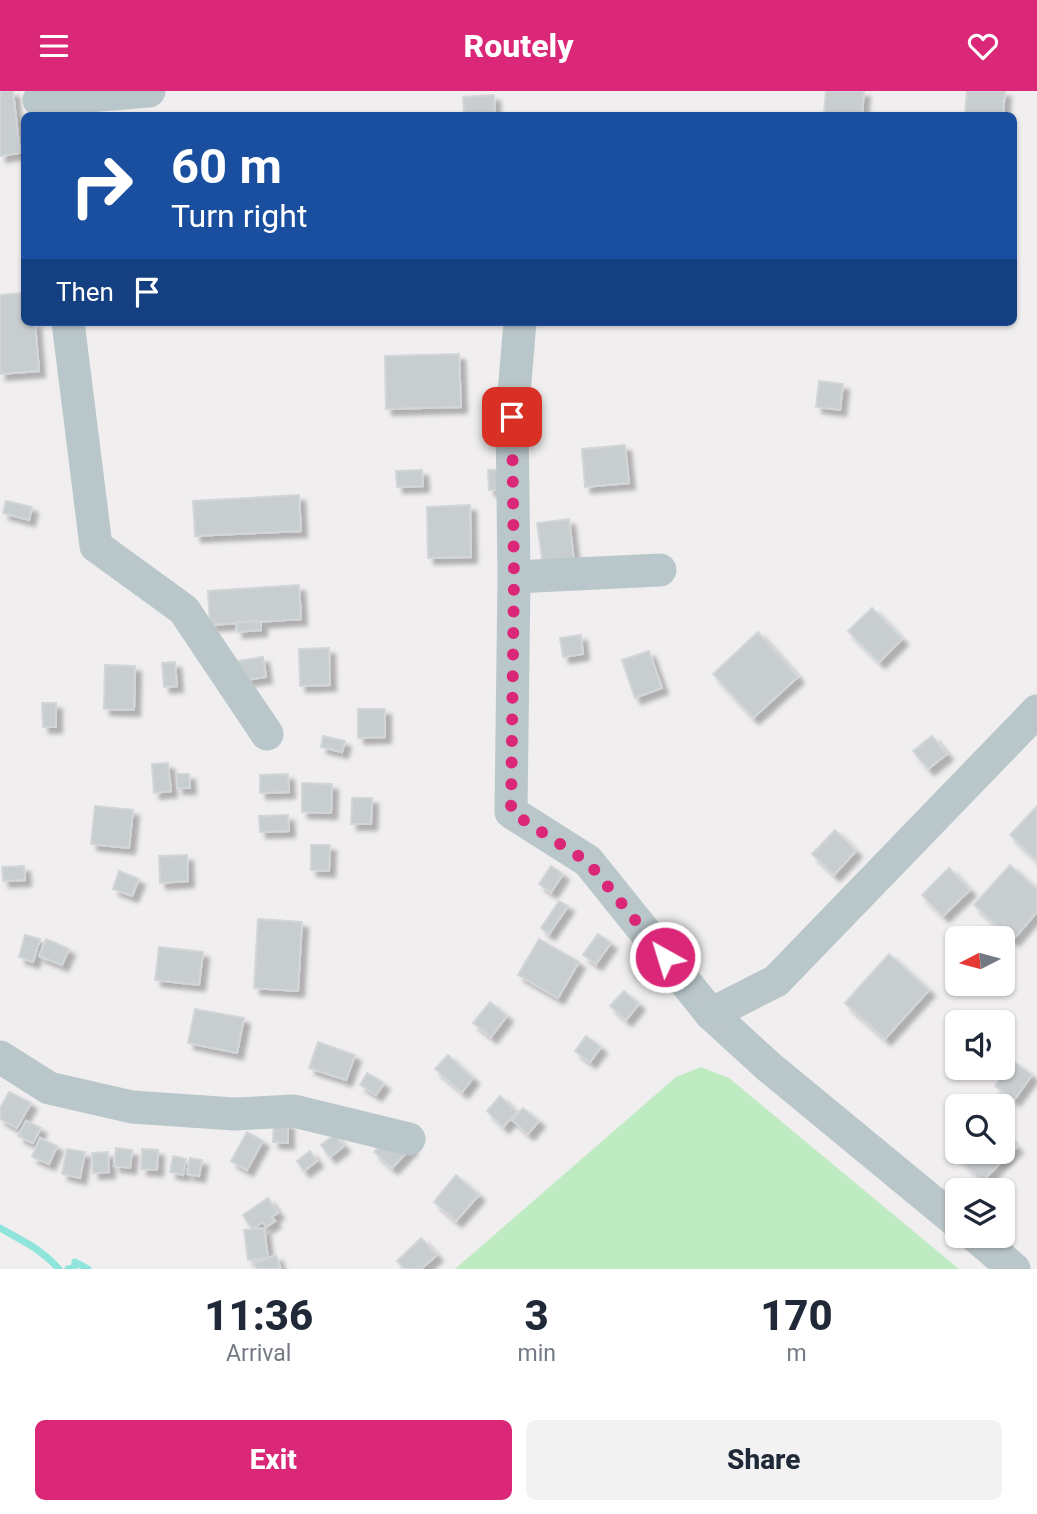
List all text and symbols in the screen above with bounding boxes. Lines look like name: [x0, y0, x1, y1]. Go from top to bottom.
icon: menu: [35, 27, 73, 65]
text: Routely: [464, 27, 573, 65]
icon: heart: [964, 27, 1002, 65]
text: 60 m: [171, 138, 282, 195]
icon: right: [56, 140, 147, 231]
text: Turn right: [171, 197, 307, 235]
icon: arrive: [128, 273, 166, 311]
text: Then: [56, 277, 114, 307]
pin: [482, 387, 542, 447]
icon: arrive: [493, 398, 531, 436]
position arrow: [628, 920, 702, 994]
north arrow: [945, 926, 1015, 996]
map controls: [945, 926, 1015, 1248]
button: sound: [945, 1010, 1015, 1080]
button: search: [945, 1094, 1015, 1164]
button: layers: [945, 1178, 1015, 1248]
text: 11:36: [204, 1291, 313, 1340]
text: 3: [525, 1291, 549, 1340]
text: 170: [760, 1291, 833, 1340]
text: Arrival: [226, 1340, 291, 1367]
text: min: [517, 1340, 556, 1367]
text: m: [786, 1340, 807, 1367]
button: Exit: [35, 1420, 512, 1500]
button: Share: [526, 1420, 1002, 1500]

